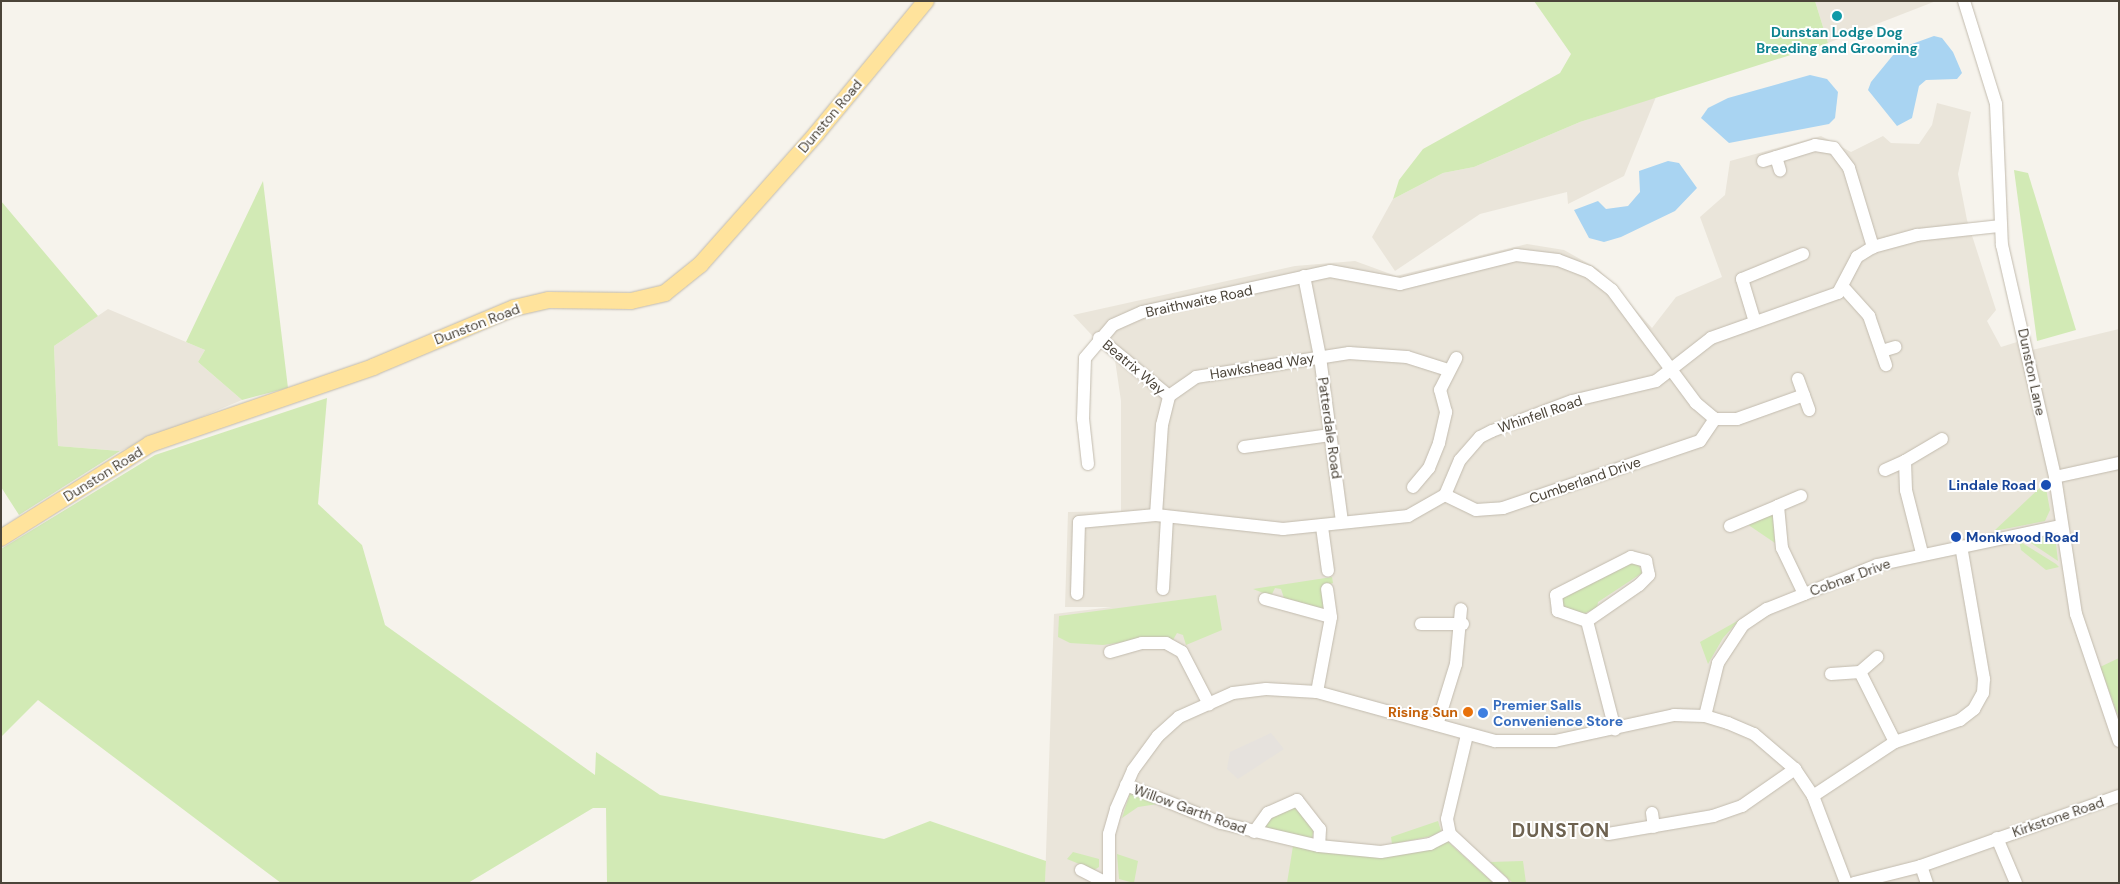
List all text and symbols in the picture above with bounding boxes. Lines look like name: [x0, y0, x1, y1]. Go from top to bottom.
marker: Dunstan Lodge Dog Breeding and Grooming: [1831, 10, 1843, 22]
place label: Dunstan Lodge Dog Breeding and Grooming: [1756, 24, 1918, 56]
street label: Dunston Road: [795, 76, 865, 156]
street label: Braithwaite Road: [1144, 281, 1254, 321]
street label: Dunston Road: [432, 300, 522, 348]
street label: Dunston Lane: [2015, 327, 2049, 417]
street label: Beatrix Way: [1099, 336, 1169, 398]
street label: Hawkshead Way: [1209, 349, 1315, 383]
street label: Patterdale Road: [1315, 376, 1345, 480]
street label: Whinfell Road: [1496, 392, 1584, 436]
street label: Dunston Road: [60, 443, 146, 505]
street label: Cumberland Drive: [1527, 453, 1643, 507]
place label: Lindale Road: [1949, 477, 2036, 493]
marker: Lindale Road: [2040, 479, 2052, 491]
place label: Monkwood Road: [1966, 529, 2079, 545]
marker: Monkwood Road: [1950, 531, 1962, 543]
street label: Cobnar Drive: [1807, 555, 1893, 599]
place label: Premier Salls Convenience Store: [1493, 697, 1623, 730]
place label: Rising Sun: [1388, 704, 1458, 720]
marker: Rising Sun: [1462, 706, 1474, 718]
marker: Premier Salls Convenience Store: [1477, 707, 1489, 719]
street label: Willow Garth Road: [1131, 781, 1249, 837]
street label: Kirkstone Road: [2010, 793, 2106, 841]
district label: DUNSTON: [1511, 820, 1611, 842]

